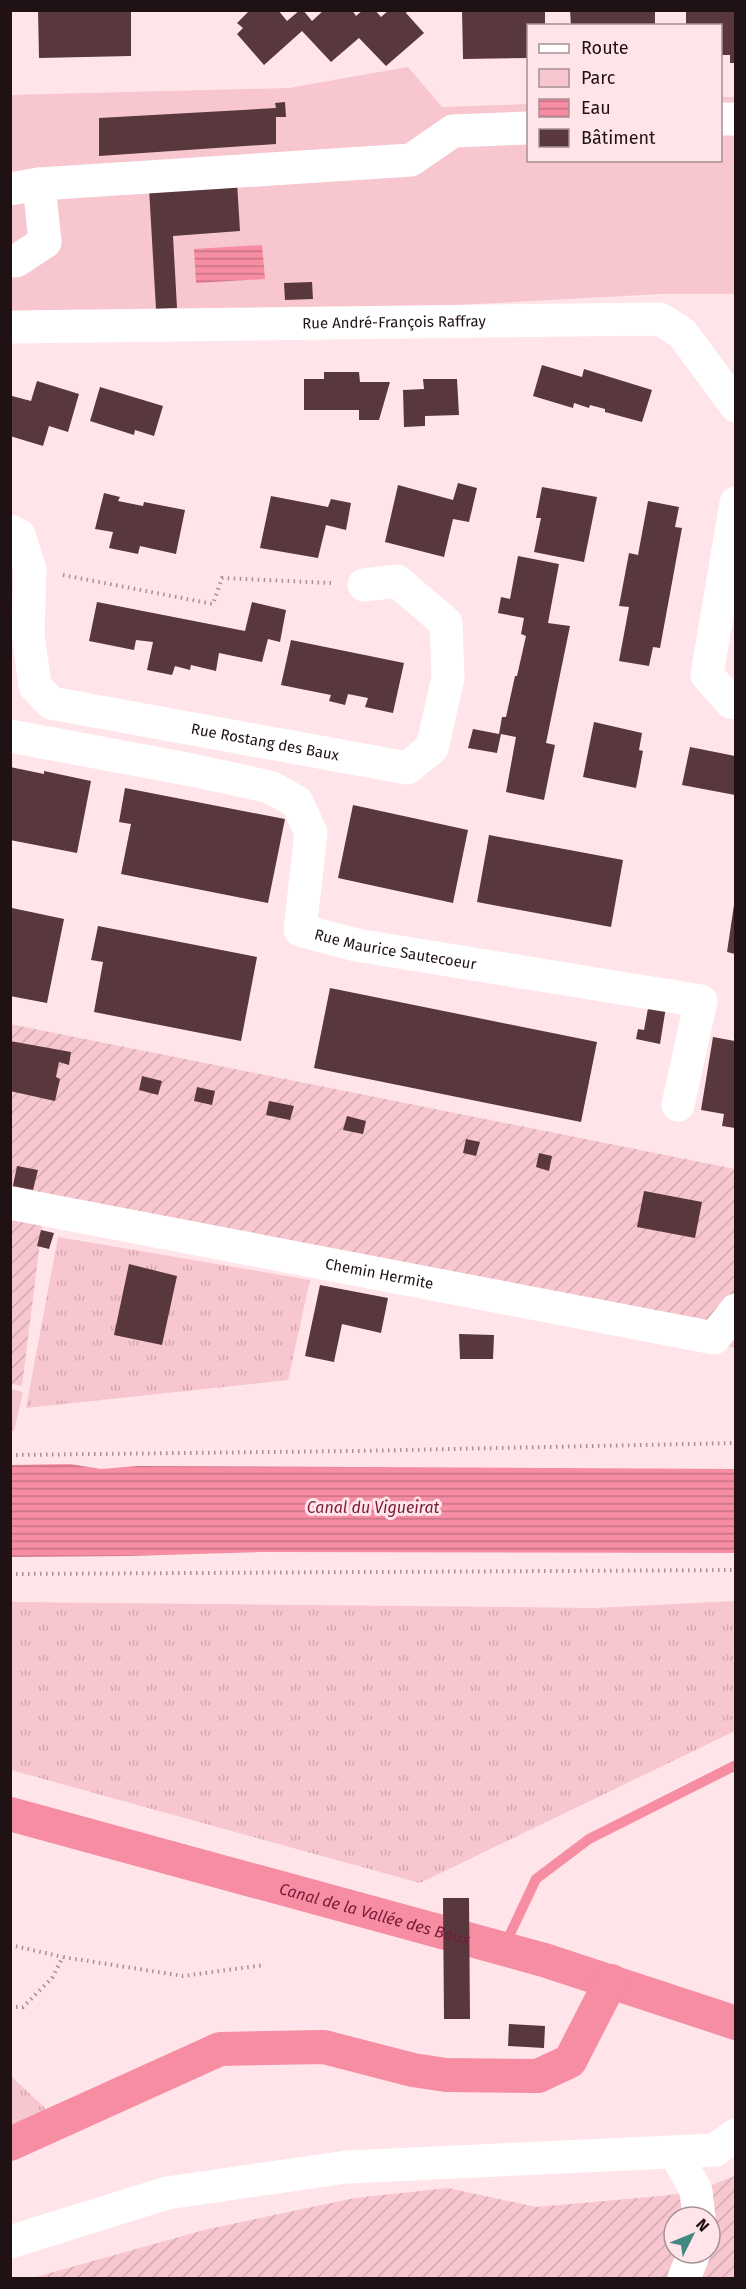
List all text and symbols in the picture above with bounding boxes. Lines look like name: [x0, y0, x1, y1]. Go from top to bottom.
legend: [527, 24, 722, 162]
text: Route: [581, 37, 629, 59]
text: Parc: [581, 67, 616, 89]
text: Eau: [581, 97, 611, 119]
text: Bâtiment: [581, 127, 656, 149]
street label: Rue André-François Raffray: [302, 312, 487, 332]
street label: Rue Rostang des Baux: [190, 720, 341, 765]
street label: Rue Maurice Sautecoeur: [312, 925, 478, 973]
street label: Chemin Hermite: [324, 1255, 435, 1293]
water label: Canal du Vigueirat: [307, 1498, 440, 1517]
water label: Canal de la Vallée des Baux: [277, 1879, 472, 1949]
north arrow: [662, 2205, 722, 2265]
text: N: [692, 2215, 713, 2235]

